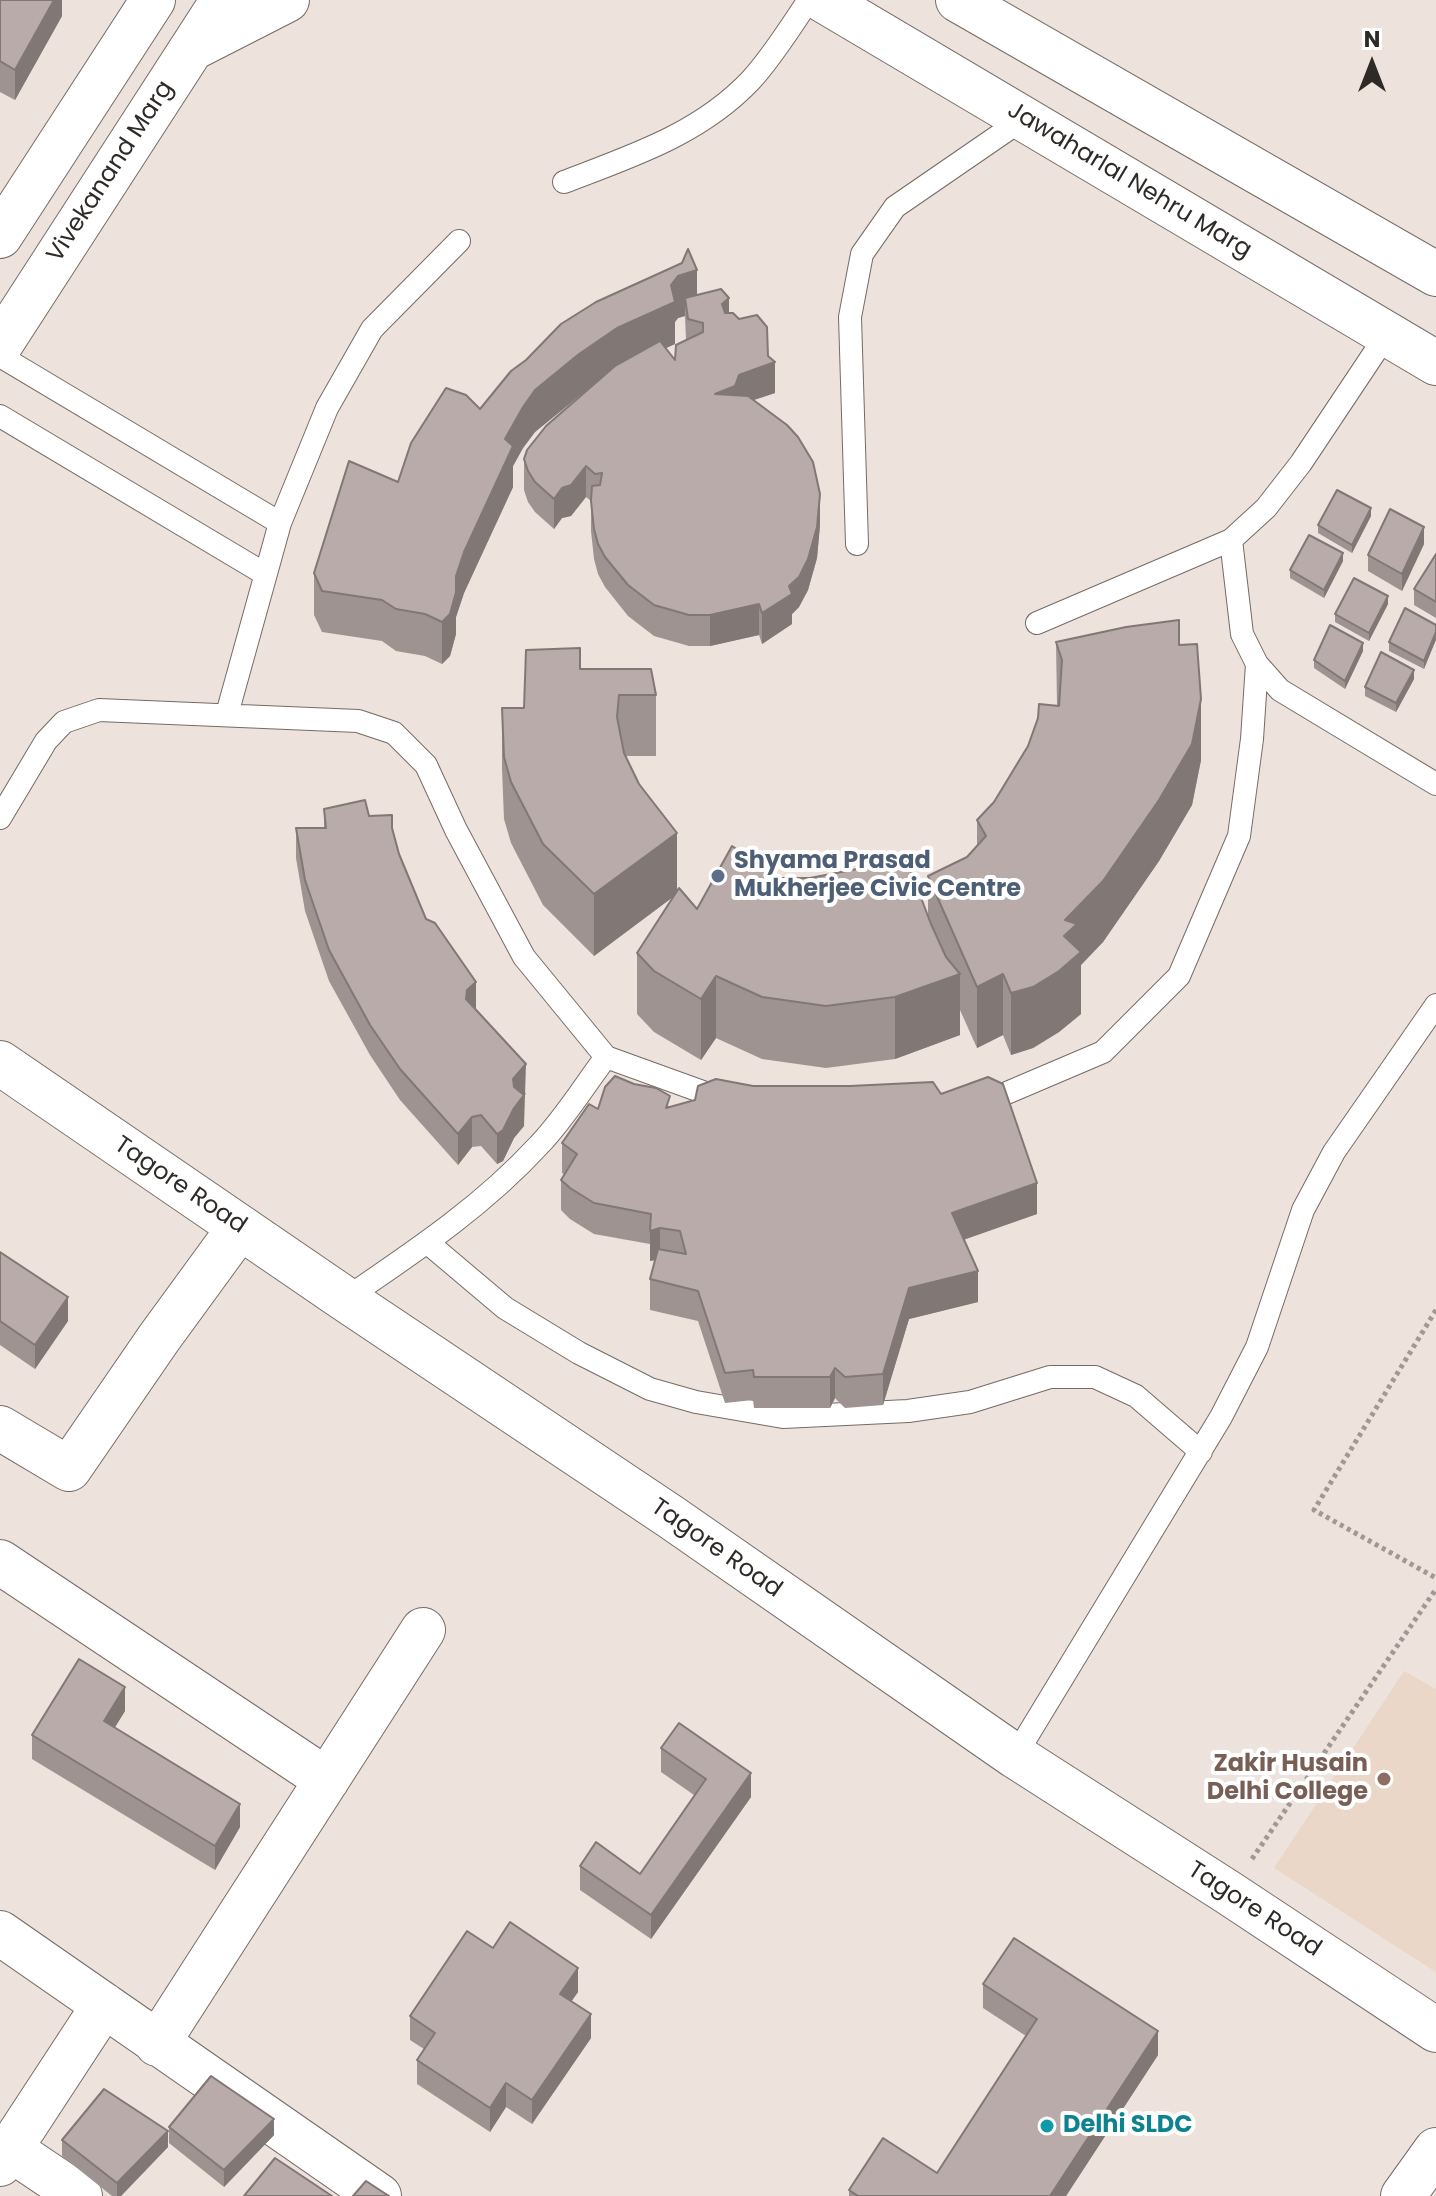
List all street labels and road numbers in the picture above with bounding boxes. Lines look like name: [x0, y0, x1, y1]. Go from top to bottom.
street label: Vivekanand Marg: [42, 76, 180, 268]
street label: Jawaharlal Nehru Marg: [1002, 97, 1256, 265]
street label: Tagore Road: [108, 1131, 252, 1241]
street label: Tagore Road: [645, 1493, 787, 1605]
street label: Tagore Road: [1182, 1856, 1326, 1964]

